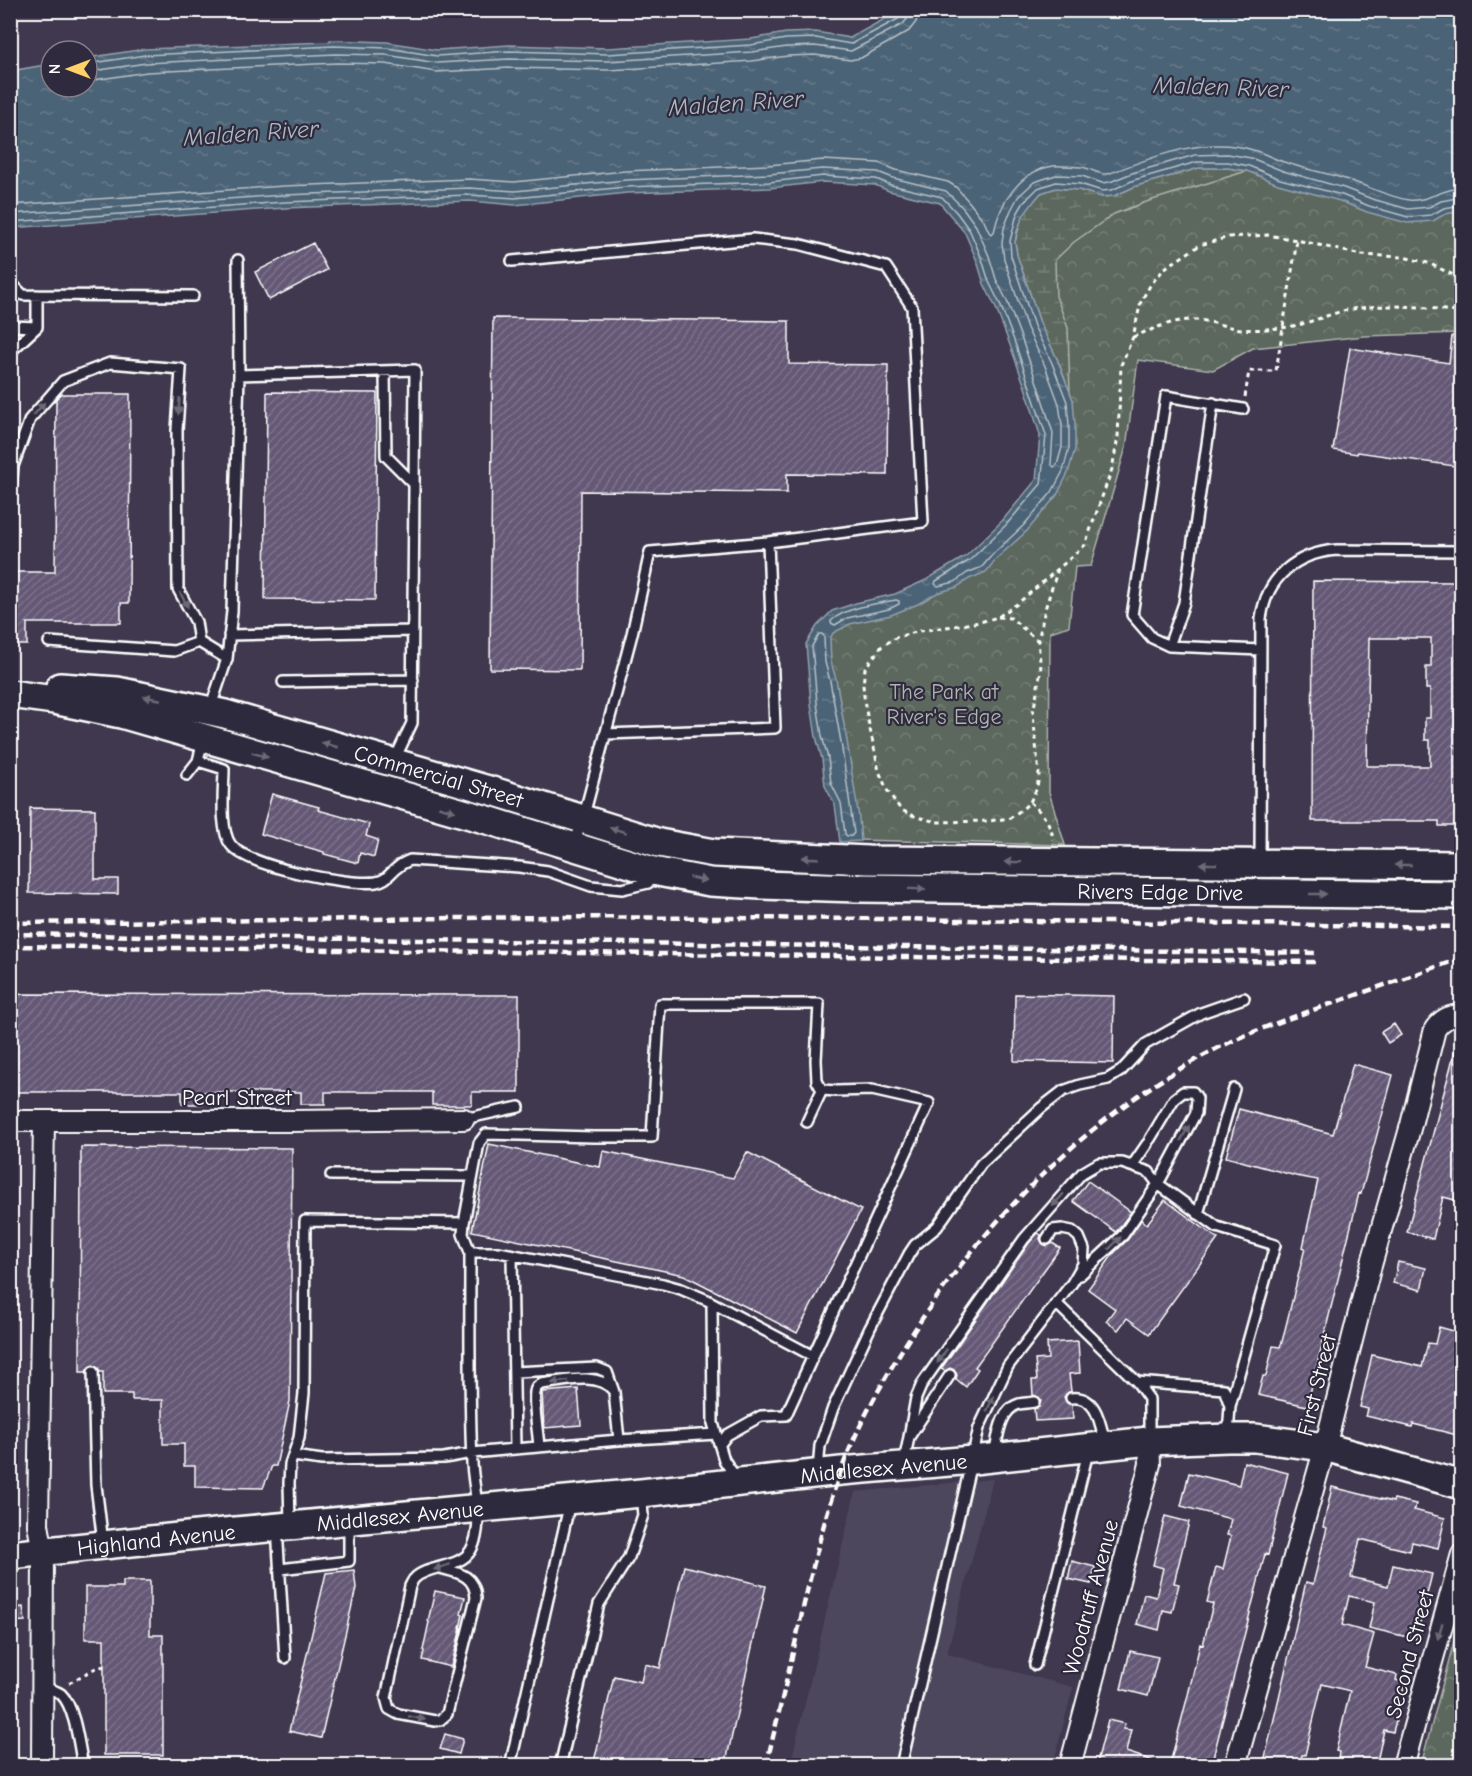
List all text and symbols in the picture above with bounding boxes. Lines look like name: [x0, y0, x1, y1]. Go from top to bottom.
north arrow: [39, 39, 99, 99]
text: N: [46, 64, 64, 74]
water label: Malden River: [1152, 71, 1291, 103]
water label: Malden River: [667, 84, 806, 122]
water label: Malden River: [182, 114, 321, 152]
one-way arrow: [174, 397, 184, 416]
one-way arrow: [32, 402, 45, 417]
one-way arrow: [179, 591, 189, 608]
park label: The Park at River's Edge: [886, 679, 1002, 730]
one-way arrow: [142, 693, 161, 702]
one-way arrow: [321, 740, 339, 749]
street label: Commercial Street: [351, 740, 527, 814]
one-way arrow: [251, 750, 269, 760]
one-way arrow: [438, 805, 456, 814]
one-way arrow: [609, 825, 627, 834]
one-way arrow: [801, 853, 820, 862]
one-way arrow: [1004, 857, 1023, 867]
one-way arrow: [1199, 859, 1218, 869]
one-way arrow: [1394, 860, 1413, 870]
one-way arrow: [689, 875, 708, 884]
street label: Rivers Edge Drive: [1077, 879, 1243, 906]
one-way arrow: [907, 884, 926, 894]
one-way arrow: [1309, 889, 1328, 899]
street label: Pearl Street: [182, 1085, 293, 1111]
one-way arrow: [1180, 1124, 1190, 1141]
one-way arrow: [1051, 1192, 1064, 1207]
one-way arrow: [1108, 1236, 1122, 1251]
street label: First Street: [1292, 1331, 1342, 1439]
one-way arrow: [937, 1348, 948, 1364]
one-way arrow: [551, 1377, 570, 1387]
one-way arrow: [985, 1396, 994, 1413]
street label: Middlesex Avenue: [799, 1449, 968, 1489]
street label: Middlesex Avenue: [315, 1496, 485, 1537]
street label: Woodruff Avenue: [1058, 1517, 1124, 1678]
street label: Highland Avenue: [76, 1519, 236, 1562]
one-way arrow: [433, 1563, 451, 1572]
street label: Second Street: [1380, 1587, 1440, 1721]
one-way arrow: [1435, 1622, 1444, 1640]
one-way arrow: [407, 1714, 426, 1723]

